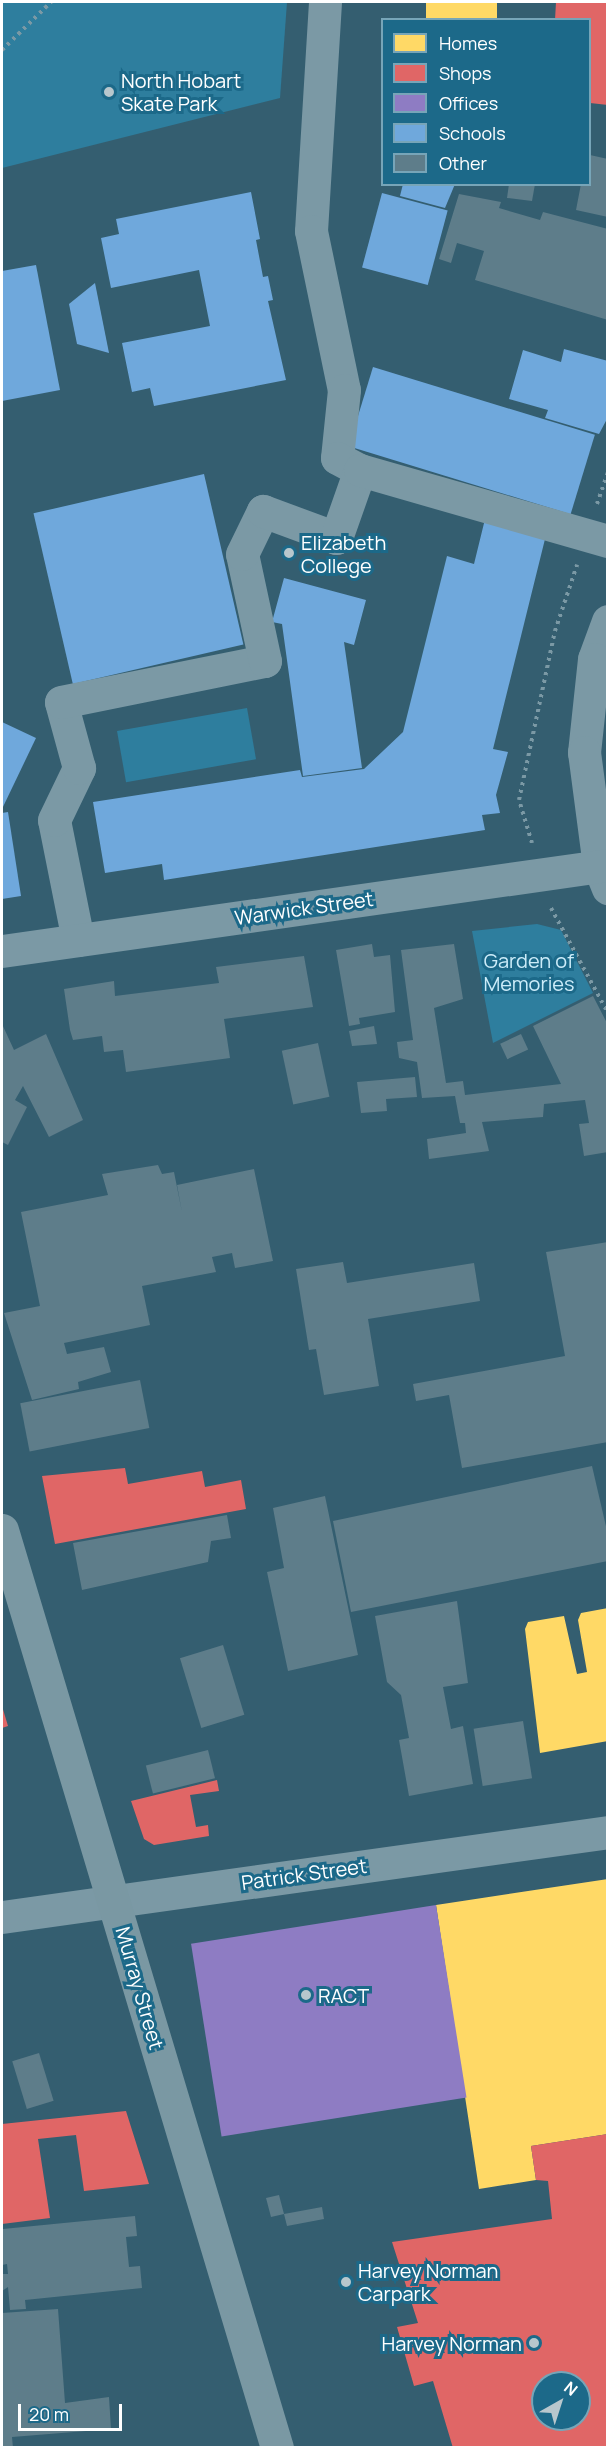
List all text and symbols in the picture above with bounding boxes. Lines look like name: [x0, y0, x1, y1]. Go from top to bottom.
legend: [381, 18, 591, 186]
text: Homes: [439, 31, 497, 55]
text: Shops: [439, 61, 491, 85]
place label: North Hobart Skate Park: [121, 68, 241, 115]
marker: North Hobart Skate Park: [102, 85, 116, 99]
text: Offices: [439, 91, 498, 115]
text: Schools: [439, 121, 506, 145]
text: Other: [439, 151, 487, 175]
place label: Elizabeth College: [301, 530, 386, 577]
marker: Elizabeth College: [282, 546, 296, 560]
street label: Warwick Street: [233, 886, 375, 930]
park label: Garden of Memories: [484, 949, 574, 996]
street label: Patrick Street: [240, 1853, 368, 1895]
street label: Murray Street: [111, 1924, 169, 2052]
place label: RACT: [318, 1983, 369, 2007]
marker: RACT: [299, 1988, 313, 2002]
place label: Harvey Norman Carpark: [358, 2258, 498, 2305]
marker: Harvey Norman Carpark: [339, 2275, 353, 2289]
place label: Harvey Norman: [382, 2331, 522, 2355]
marker: Harvey Norman: [527, 2336, 541, 2350]
north arrow: [531, 2371, 591, 2431]
text: N: [560, 2376, 582, 2401]
scale bar: [21, 2392, 124, 2430]
text: 20 m: [29, 2402, 69, 2426]

